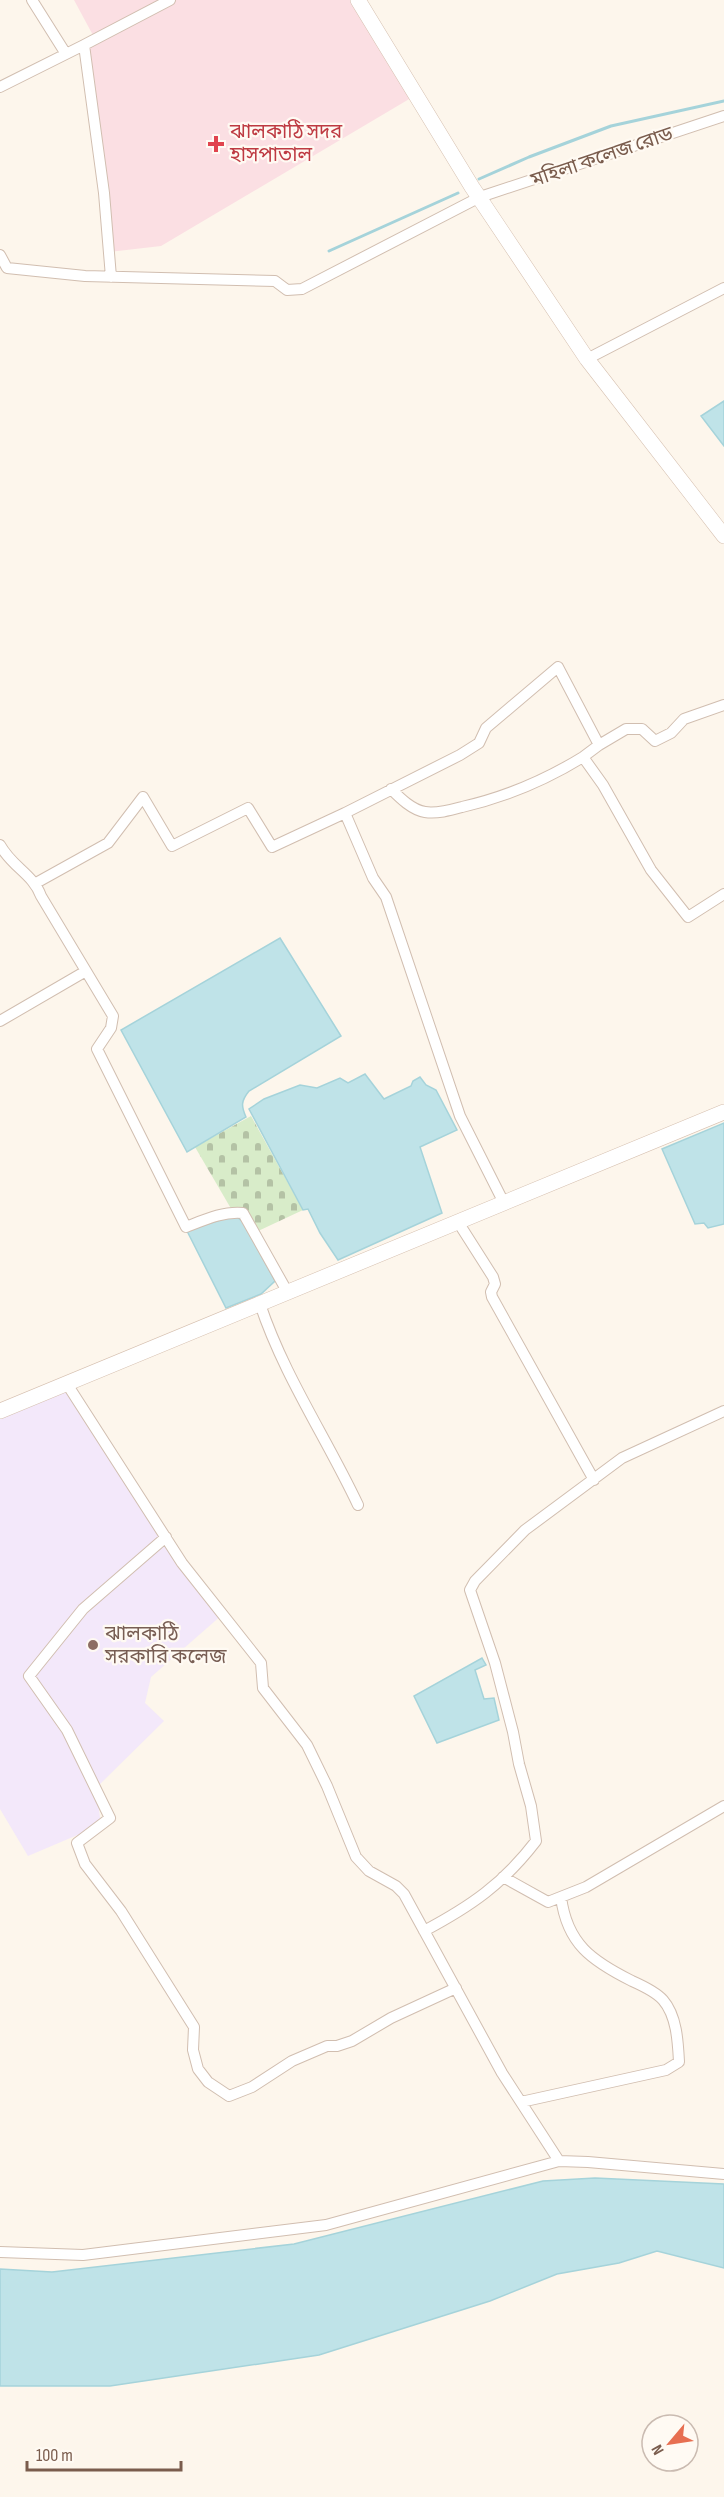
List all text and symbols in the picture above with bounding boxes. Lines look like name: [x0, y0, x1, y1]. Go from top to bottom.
place label: ঝালকাঠি সদর হাসপাতাল: [229, 119, 343, 167]
street label: মহিলা কলেজ রোড: [527, 120, 677, 193]
marker: ঝালকাঠি সদর হাসপাতাল: [207, 135, 225, 153]
place label: ঝালকাঠি সরকারি কলেজ: [104, 1621, 227, 1669]
marker: ঝালকাঠি সরকারি কলেজ: [86, 1638, 100, 1652]
north arrow: [640, 2413, 700, 2473]
scale bar: [27, 2434, 182, 2472]
text: N: [648, 2441, 669, 2458]
text: 100 m: [36, 2445, 73, 2466]

